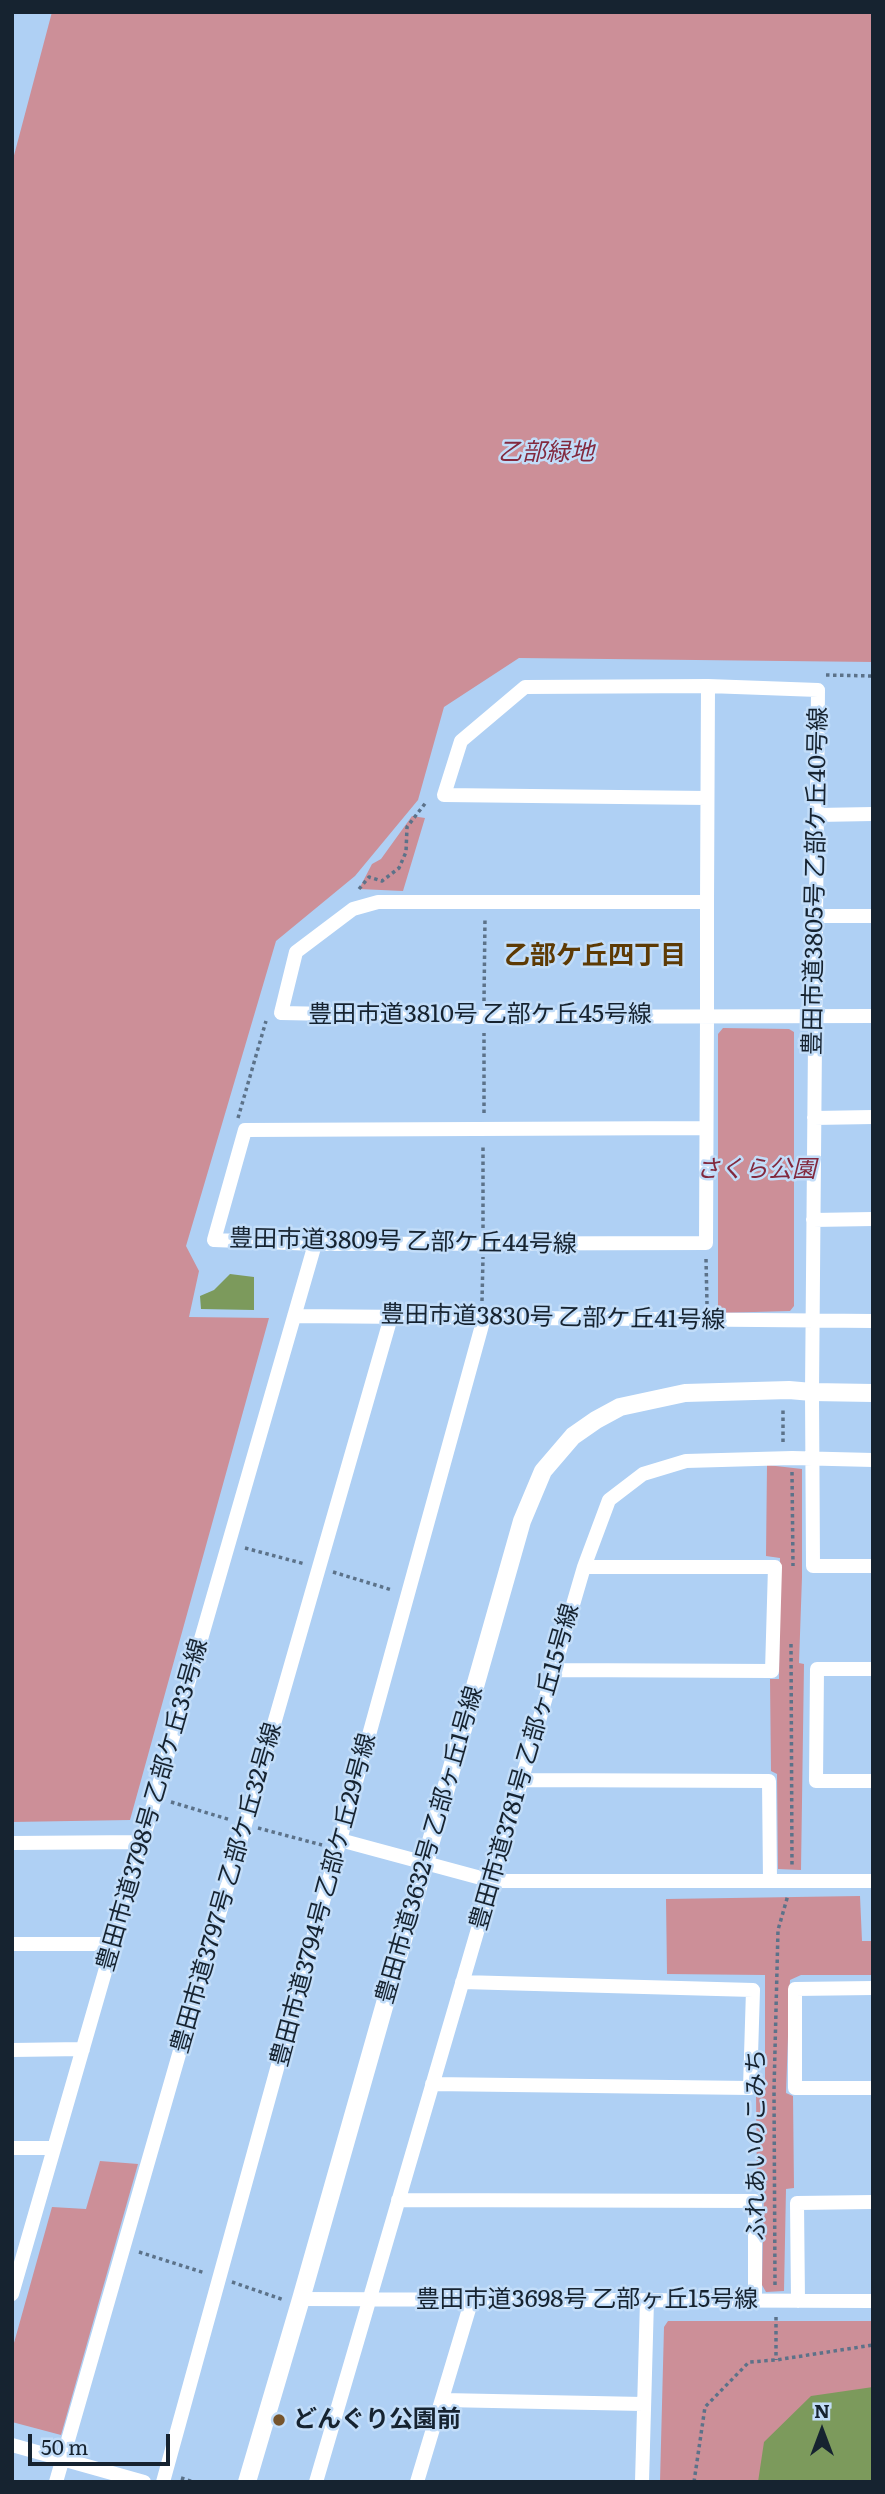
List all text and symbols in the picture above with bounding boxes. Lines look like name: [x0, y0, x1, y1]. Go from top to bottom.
park label: 乙部緑地: [498, 439, 594, 467]
street label: 豊田市道3805号 乙部ケ丘40号線: [799, 707, 833, 1055]
district label: 乙部ケ丘四丁目: [504, 940, 686, 972]
street label: 豊田市道3810号 乙部ケ丘45号線: [308, 1001, 652, 1029]
park label: さくら公園: [696, 1156, 816, 1184]
street label: 豊田市道3809号 乙部ケ丘44号線: [229, 1225, 577, 1259]
street label: 豊田市道3830号 乙部ケ丘41号線: [380, 1301, 726, 1335]
street label: 豊田市道3781号 乙部ヶ丘15号線: [465, 1600, 585, 1934]
street label: 豊田市道3798号 乙部ケ丘33号線: [92, 1636, 214, 1974]
street label: 豊田市道3632号 乙部ヶ丘1号線: [371, 1683, 489, 2007]
street label: 豊田市道3797号 乙部ケ丘32号線: [166, 1720, 288, 2056]
street label: 豊田市道3794号 乙部ケ丘29号線: [266, 1730, 382, 2070]
street label: ふれあいのこみち: [743, 2049, 771, 2241]
street label: 豊田市道3698号 乙部ヶ丘15号線: [416, 2286, 758, 2314]
north arrow: [787, 2396, 857, 2466]
text: N: [814, 2396, 830, 2424]
place label: どんぐり公園前: [293, 2406, 461, 2434]
marker: どんぐり公園前: [271, 2412, 287, 2428]
scale bar: [32, 2420, 173, 2464]
text: 50 m: [41, 2430, 88, 2461]

